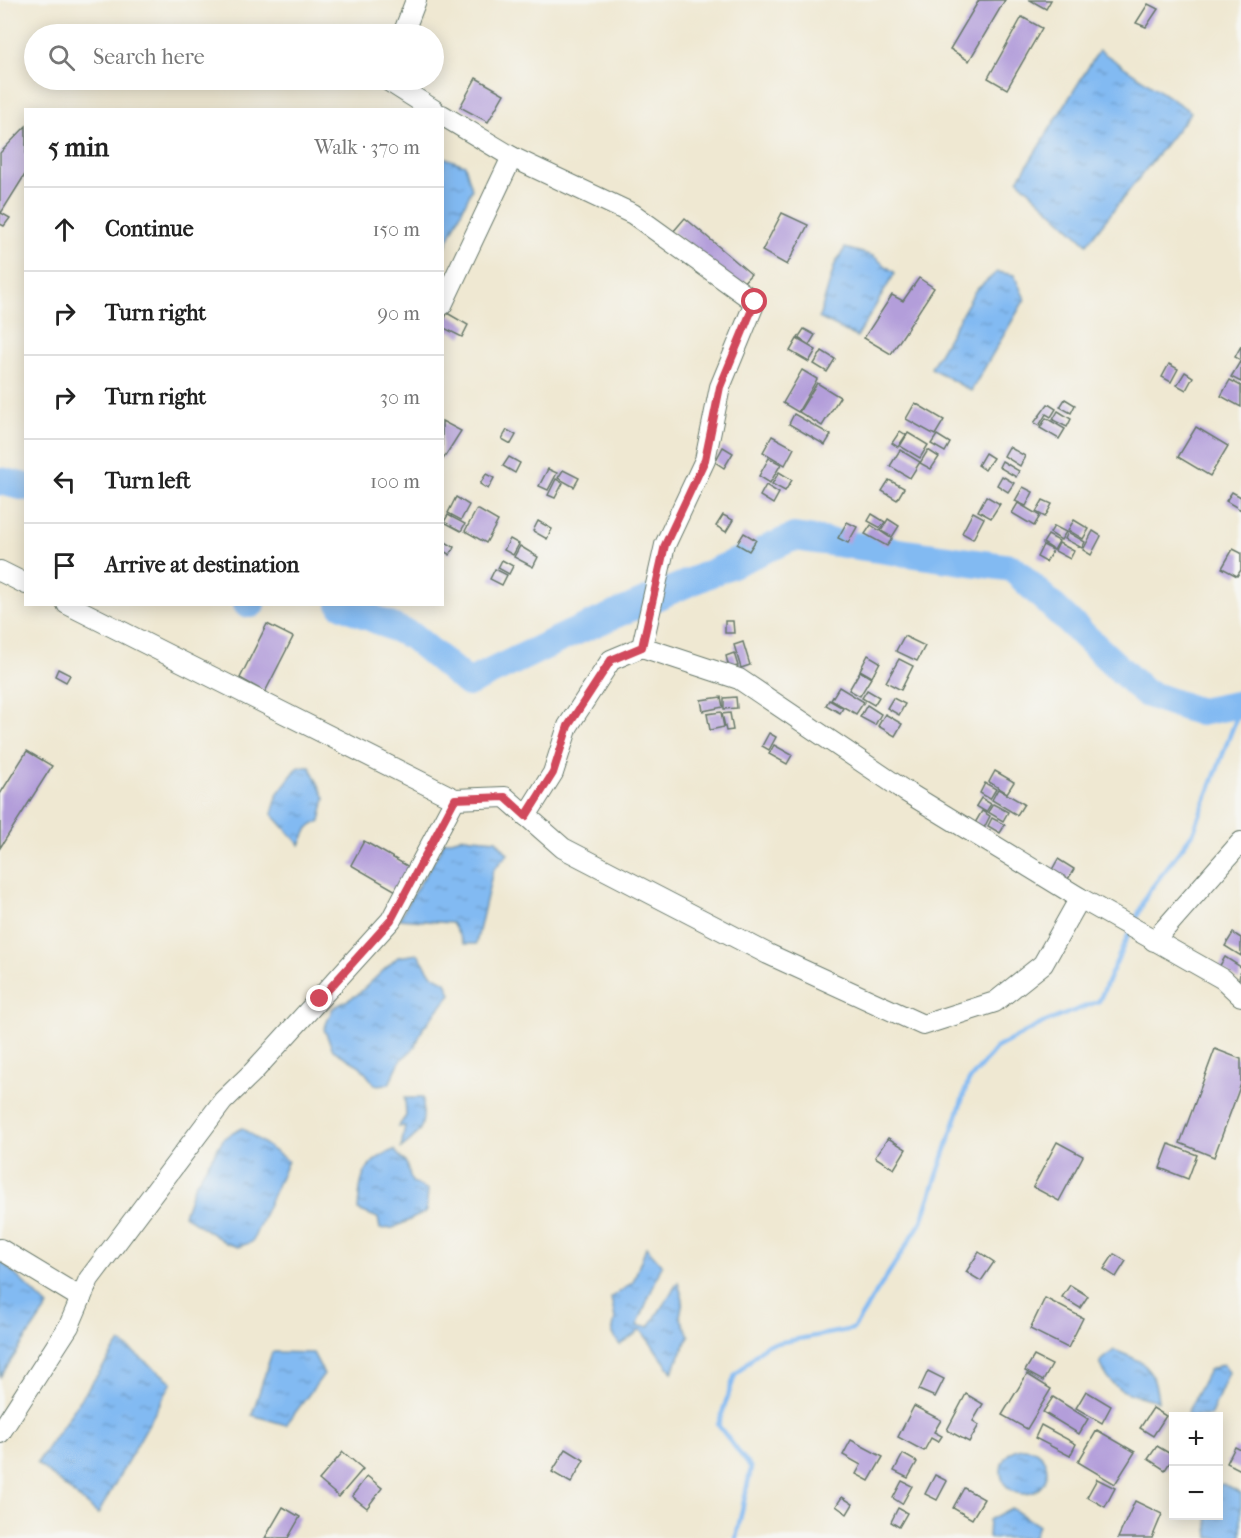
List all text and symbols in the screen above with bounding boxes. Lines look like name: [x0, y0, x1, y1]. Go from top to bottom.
search box: [24, 24, 444, 90]
icon: search: [45, 41, 78, 74]
text: Search here: [93, 44, 205, 70]
text: 5 min: [48, 132, 109, 163]
text: Walk · 370 m: [314, 136, 420, 159]
icon: ahead: [48, 213, 81, 246]
text: Continue: [105, 216, 194, 242]
text: 150 m: [372, 218, 420, 241]
route start: [741, 288, 767, 314]
icon: right: [48, 297, 81, 330]
text: Turn right: [105, 300, 206, 326]
text: 90 m: [378, 302, 420, 325]
icon: right: [48, 381, 81, 414]
text: Turn right: [105, 384, 206, 410]
text: 30 m: [380, 386, 420, 409]
icon: left: [48, 465, 81, 498]
text: Turn left: [105, 468, 191, 494]
text: 100 m: [370, 470, 420, 493]
icon: arrive: [48, 549, 81, 582]
text: Arrive at destination: [105, 552, 299, 578]
route end: [306, 985, 332, 1011]
map controls: [1169, 1412, 1223, 1520]
button: +: [1169, 1412, 1223, 1466]
button: −: [1169, 1466, 1223, 1520]

